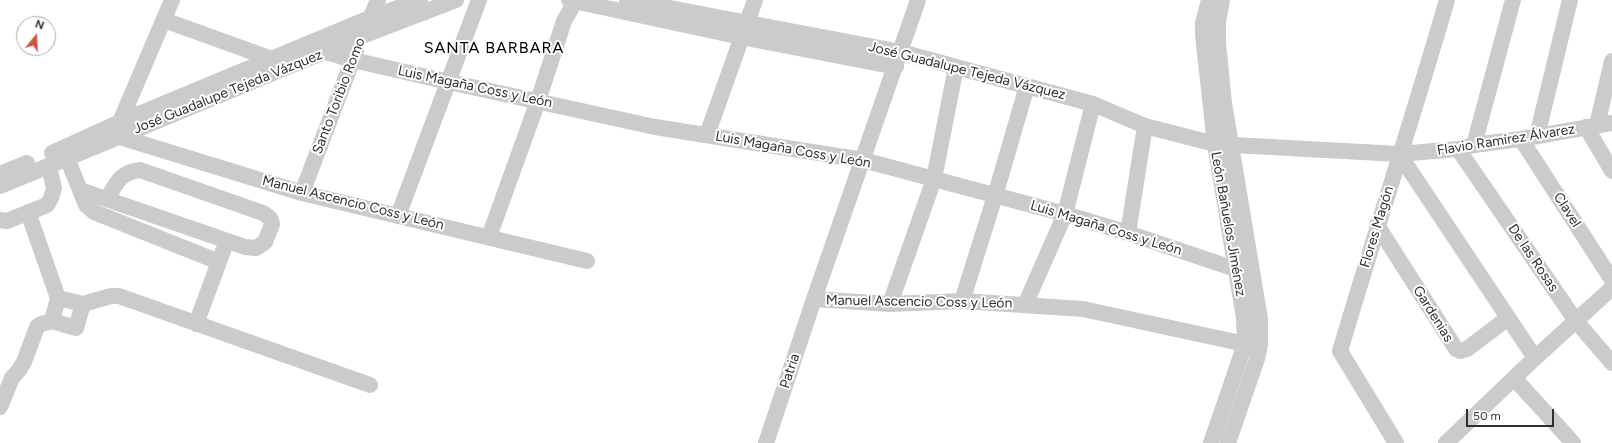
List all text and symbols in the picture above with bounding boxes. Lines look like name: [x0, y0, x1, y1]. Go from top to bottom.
north arrow: [16, 16, 56, 56]
text: N: [33, 18, 46, 33]
street label: Santo Toribio Romo: [309, 35, 369, 157]
district label: SANTA BARBARA: [424, 38, 564, 58]
street label: José Guadalupe Tejeda Vázquez: [867, 38, 1067, 104]
street label: José Guadalupe Tejeda Vázquez: [131, 46, 325, 138]
street label: Luis Magaña Coss y León: [396, 62, 554, 112]
street label: Flavio Ramírez Álvarez: [1436, 121, 1576, 159]
street label: Luis Magaña Coss y León: [714, 128, 872, 172]
street label: León Bañuelos Jiménez: [1207, 150, 1249, 298]
street label: Manuel Ascencio Coss y León: [260, 172, 446, 234]
street label: Flores Magón: [1357, 184, 1397, 270]
street label: Clavel: [1550, 189, 1584, 231]
street label: Luis Magaña Coss y León: [1028, 197, 1184, 259]
street label: De las Rosas: [1504, 221, 1562, 295]
street label: Gardenias: [1409, 283, 1457, 345]
street label: Manuel Ascencio Coss y León: [826, 292, 1012, 312]
street label: Patria: [777, 352, 803, 390]
scale bar: [1468, 401, 1556, 427]
text: 50 m: [1473, 409, 1501, 423]

